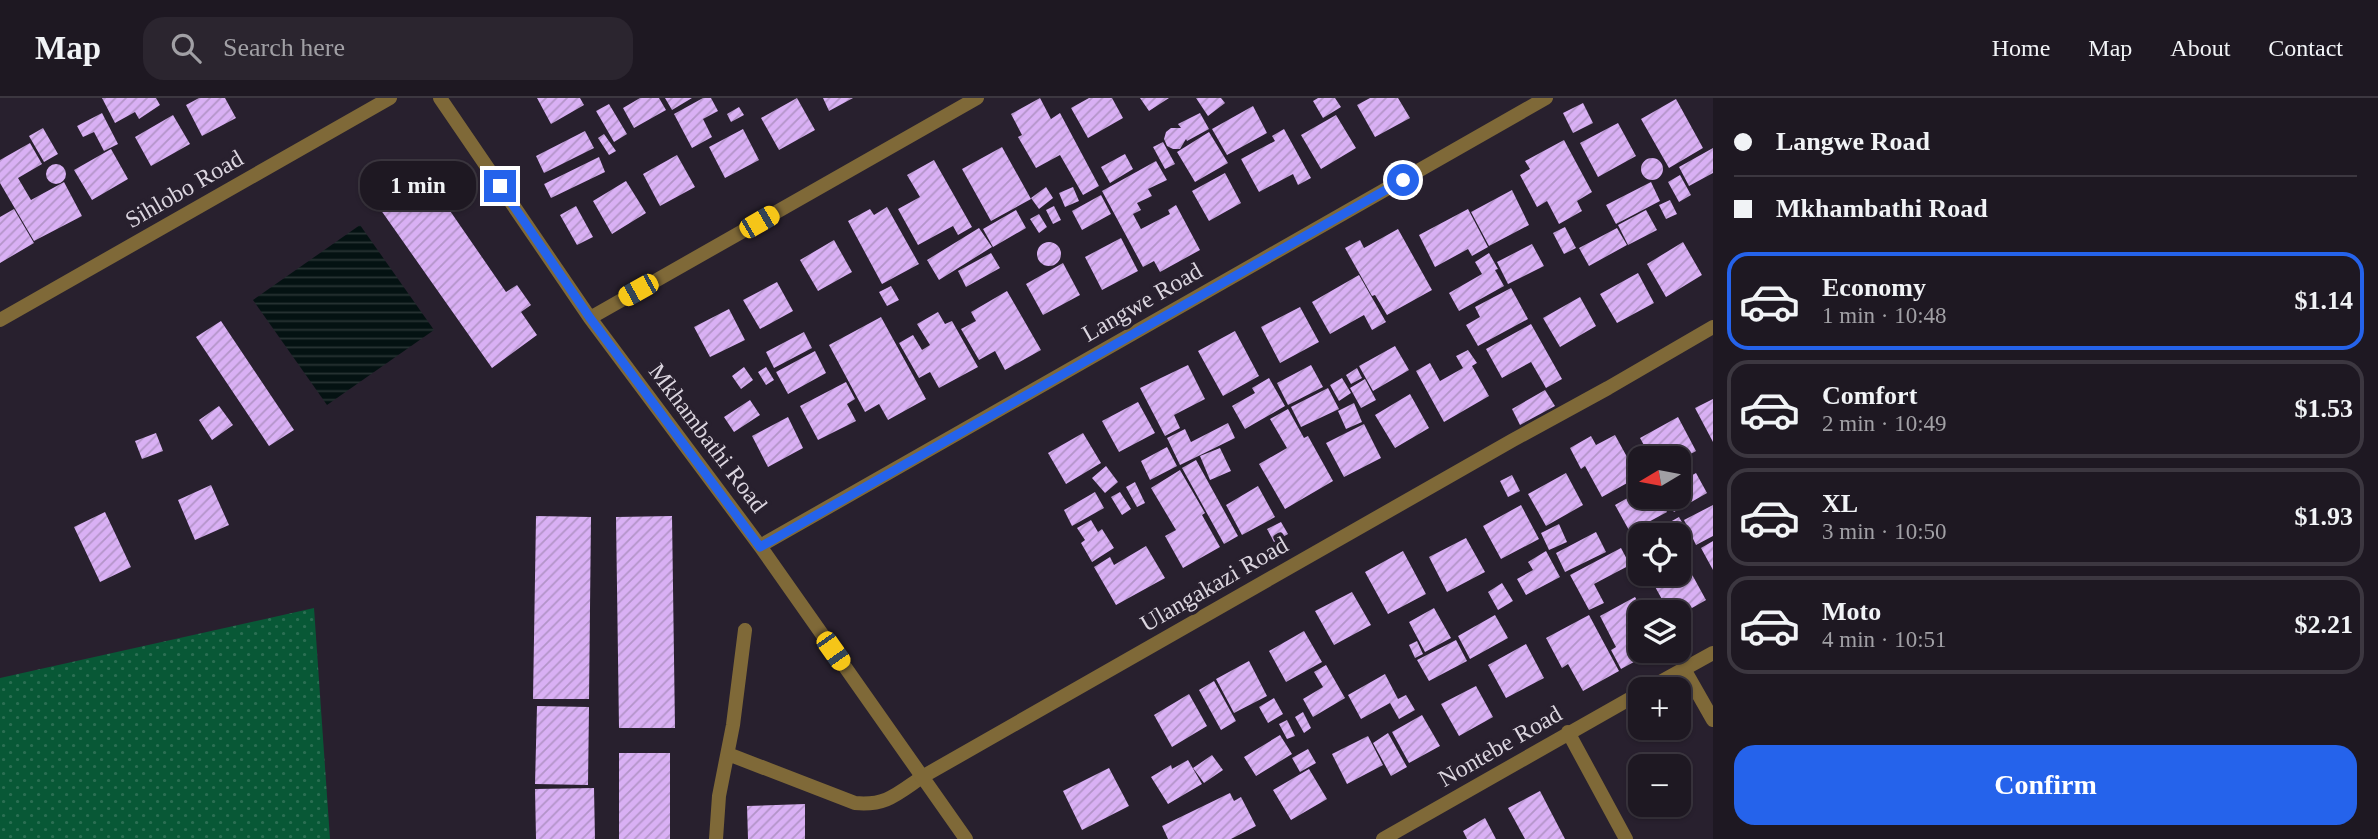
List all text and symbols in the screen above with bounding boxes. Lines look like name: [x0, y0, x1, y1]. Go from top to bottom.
search box: [143, 17, 633, 80]
icon: search: [167, 29, 205, 67]
text: Map: [35, 30, 101, 66]
text: Search here: [223, 33, 345, 62]
text: Home: [1992, 35, 2050, 61]
text: Map: [2088, 35, 2132, 61]
text: About: [2170, 35, 2230, 61]
text: Contact: [2268, 35, 2343, 61]
text: Langwe Road: [1776, 127, 1930, 156]
street label: Sihlobo Road: [121, 145, 247, 233]
callout: 1 min: [360, 162, 476, 210]
route start: [1387, 164, 1419, 196]
route end: [484, 170, 516, 202]
text: 1 min: [390, 173, 446, 198]
text: Mkhambathi Road: [1776, 194, 1988, 223]
car: [736, 202, 783, 242]
street label: Langwe Road: [1077, 257, 1207, 347]
icon: car: [1738, 270, 1801, 333]
car: [615, 271, 662, 309]
text: Economy: [1822, 273, 1926, 302]
text: $1.14: [2295, 286, 2353, 315]
text: 1 min · 10:48: [1822, 303, 1947, 328]
street label: Mkhambathi Road: [644, 359, 772, 517]
icon: car: [1738, 378, 1801, 441]
text: Comfort: [1822, 381, 1917, 410]
text: $1.53: [2295, 394, 2353, 423]
text: 2 min · 10:49: [1822, 411, 1947, 436]
north arrow: [1628, 446, 1690, 509]
map controls: [1628, 446, 1691, 817]
icon: car: [1738, 486, 1801, 549]
text: XL: [1822, 489, 1858, 518]
text: $1.93: [2295, 502, 2353, 531]
text: 3 min · 10:50: [1822, 519, 1947, 544]
button: locate: [1628, 523, 1691, 586]
street label: Ulangakazi Road: [1136, 531, 1292, 637]
icon: car: [1738, 594, 1801, 657]
text: Moto: [1822, 597, 1881, 626]
button: layers: [1628, 600, 1691, 663]
text: $2.21: [2295, 610, 2353, 639]
text: 4 min · 10:51: [1822, 627, 1947, 652]
car: [813, 628, 854, 674]
button: +: [1628, 677, 1691, 740]
street label: Nontebe Road: [1434, 700, 1566, 792]
button: Confirm: [1734, 745, 2357, 825]
button: −: [1628, 754, 1691, 817]

